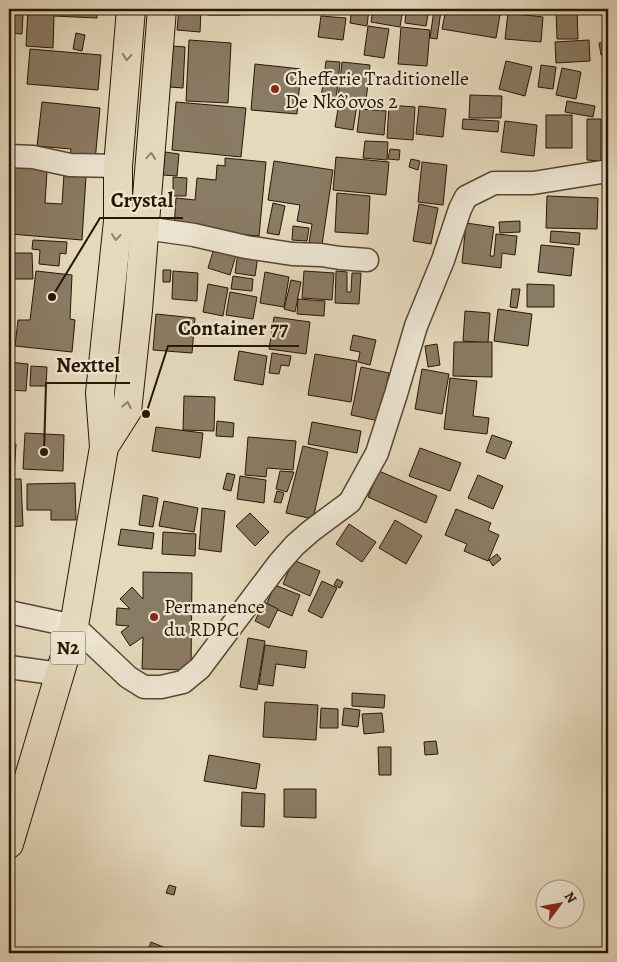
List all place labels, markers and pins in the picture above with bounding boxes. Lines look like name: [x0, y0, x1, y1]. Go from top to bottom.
place label: Chefferie Traditionelle De Nkô’ovos 2: [285, 65, 469, 115]
marker: Chefferie Traditionelle De Nkô’ovos 2: [269, 83, 281, 95]
callout: Crystal: [100, 182, 183, 218]
callout: Container 77: [168, 310, 299, 346]
callout: Nexttel: [46, 347, 130, 383]
place label: Permanence du RDPC: [164, 593, 265, 643]
marker: Permanence du RDPC: [148, 611, 160, 623]

